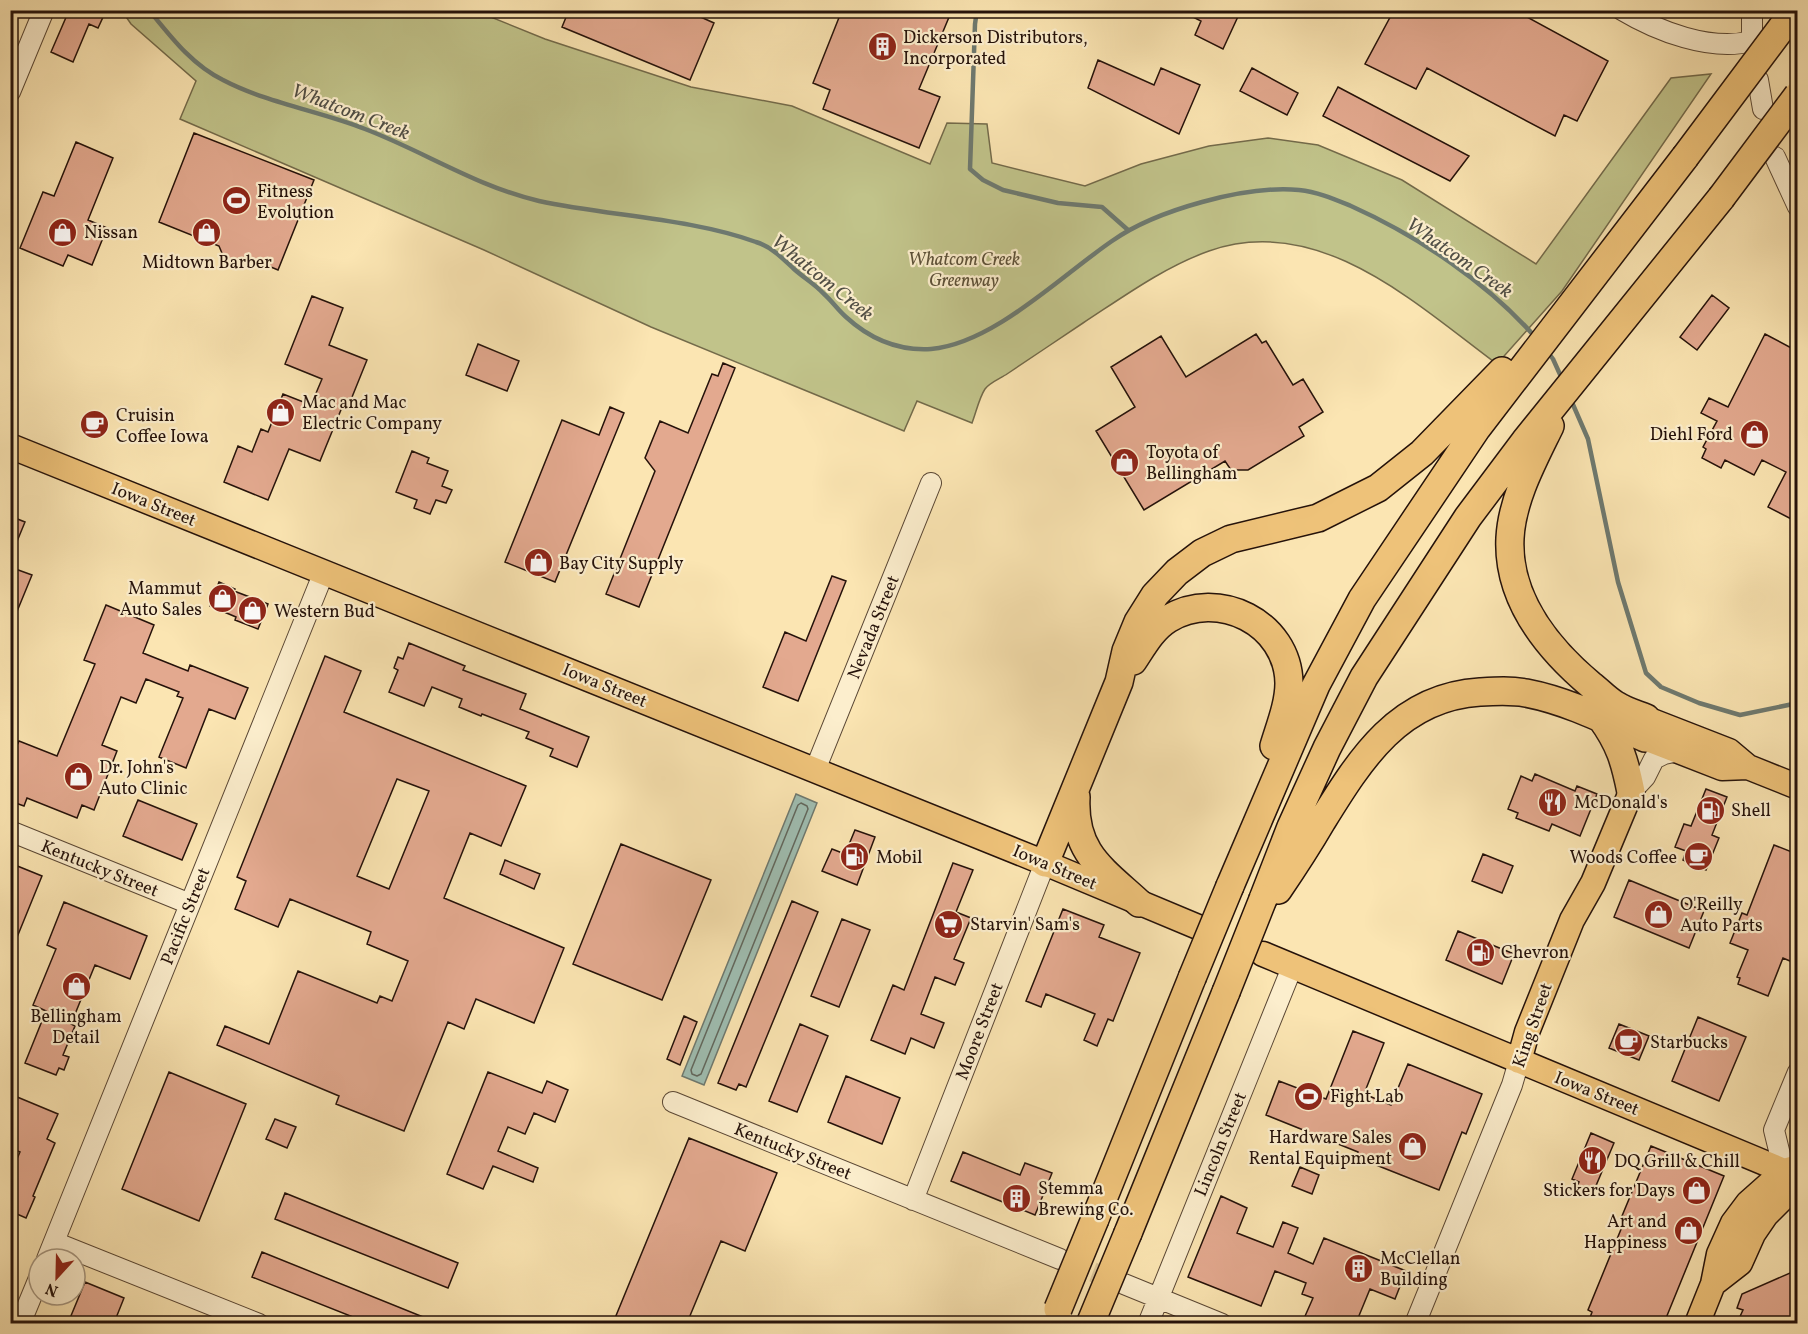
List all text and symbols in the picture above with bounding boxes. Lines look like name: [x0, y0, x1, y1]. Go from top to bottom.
place label: Dickerson Distributors, Incorporated: [903, 26, 1088, 72]
building icon: Dickerson Distributors, Incorporated: [866, 31, 898, 63]
water label: Whatcom Creek: [287, 77, 414, 148]
place label: Fitness Evolution: [257, 180, 334, 226]
sports icon: Fitness Evolution: [220, 185, 252, 217]
water label: Whatcom Creek: [1400, 211, 1518, 306]
shop icon: Nissan: [47, 216, 79, 248]
shop icon: Midtown Barber: [191, 217, 223, 249]
place label: Nissan: [84, 221, 138, 246]
water label: Whatcom Creek: [764, 228, 879, 329]
park label: Whatcom Creek Greenway: [908, 248, 1020, 294]
place label: Midtown Barber: [142, 251, 272, 276]
place label: Mac and Mac Electric Company: [302, 391, 442, 437]
shop icon: Mac and Mac Electric Company: [265, 396, 297, 428]
place label: Cruisin Coffee Iowa: [116, 404, 209, 450]
cafe icon: Cruisin Coffee Iowa: [79, 409, 111, 441]
shop icon: Diehl Ford: [1738, 418, 1770, 450]
place label: Diehl Ford: [1650, 423, 1733, 448]
place label: Toyota of Bellingham: [1146, 441, 1238, 487]
shop icon: Toyota of Bellingham: [1109, 446, 1141, 478]
street label: Iowa Street: [107, 477, 200, 534]
shop icon: Bay City Supply: [522, 547, 554, 579]
place label: Bay City Supply: [559, 552, 684, 577]
street label: Nevada Street: [842, 572, 907, 683]
place label: Mammut Auto Sales: [120, 577, 202, 623]
shop icon: Mammut Auto Sales: [207, 582, 239, 614]
shop icon: Western Bud: [237, 595, 269, 627]
place label: Western Bud: [274, 600, 375, 625]
street label: Iowa Street: [558, 658, 651, 715]
place label: Dr. John's Auto Clinic: [99, 756, 188, 802]
shop icon: Dr. John's Auto Clinic: [62, 761, 94, 793]
restaurant icon: McDonald's: [1537, 786, 1569, 818]
place label: McDonald's: [1574, 791, 1668, 816]
fuel station icon: Shell: [1694, 794, 1726, 826]
place label: Shell: [1731, 799, 1771, 824]
street label: Kentucky Street: [37, 834, 162, 904]
street label: Iowa Street: [1008, 839, 1100, 897]
fuel station icon: Mobil: [839, 841, 871, 873]
cafe icon: Woods Coffee: [1682, 841, 1714, 873]
place label: Mobil: [876, 846, 922, 871]
place label: Woods Coffee: [1569, 846, 1677, 871]
street label: Pacific Street: [156, 864, 217, 969]
place label: O'Reilly Auto Parts: [1680, 893, 1763, 939]
shop icon: O'Reilly Auto Parts: [1643, 898, 1675, 930]
supermarket icon: Starvin' Sam's: [933, 908, 965, 940]
place label: Starvin' Sam's: [970, 913, 1080, 938]
fuel station icon: Chevron: [1464, 936, 1496, 968]
place label: Chevron: [1501, 941, 1569, 966]
shop icon: Bellingham Detail: [60, 971, 92, 1003]
street label: Moore Street: [950, 979, 1010, 1084]
street label: King Street: [1507, 980, 1560, 1071]
place label: Bellingham Detail: [30, 1005, 122, 1051]
cafe icon: Starbucks: [1613, 1026, 1645, 1058]
place label: Starbucks: [1650, 1031, 1728, 1056]
street label: Iowa Street: [1550, 1066, 1643, 1123]
sports icon: Fight Lab: [1293, 1080, 1325, 1112]
place label: Fight Lab: [1330, 1085, 1404, 1110]
street label: Lincoln Street: [1189, 1089, 1254, 1201]
street label: Kentucky Street: [730, 1117, 855, 1187]
place label: Hardware Sales Rental Equipment: [1248, 1126, 1392, 1172]
shop icon: Hardware Sales Rental Equipment: [1397, 1131, 1429, 1163]
restaurant icon: DQ Grill & Chill: [1577, 1145, 1609, 1177]
place label: DQ Grill & Chill: [1614, 1150, 1740, 1175]
shop icon: Stickers for Days: [1680, 1174, 1712, 1206]
place label: Stemma Brewing Co.: [1038, 1177, 1133, 1223]
place label: Stickers for Days: [1543, 1179, 1675, 1204]
building icon: Stemma Brewing Co.: [1001, 1182, 1033, 1214]
place label: Art and Happiness: [1584, 1210, 1667, 1256]
shop icon: Art and Happiness: [1672, 1215, 1704, 1247]
north arrow: [27, 1247, 87, 1307]
place label: McClellan Building: [1380, 1247, 1461, 1293]
building icon: McClellan Building: [1343, 1252, 1375, 1284]
text: N: [42, 1277, 62, 1301]

